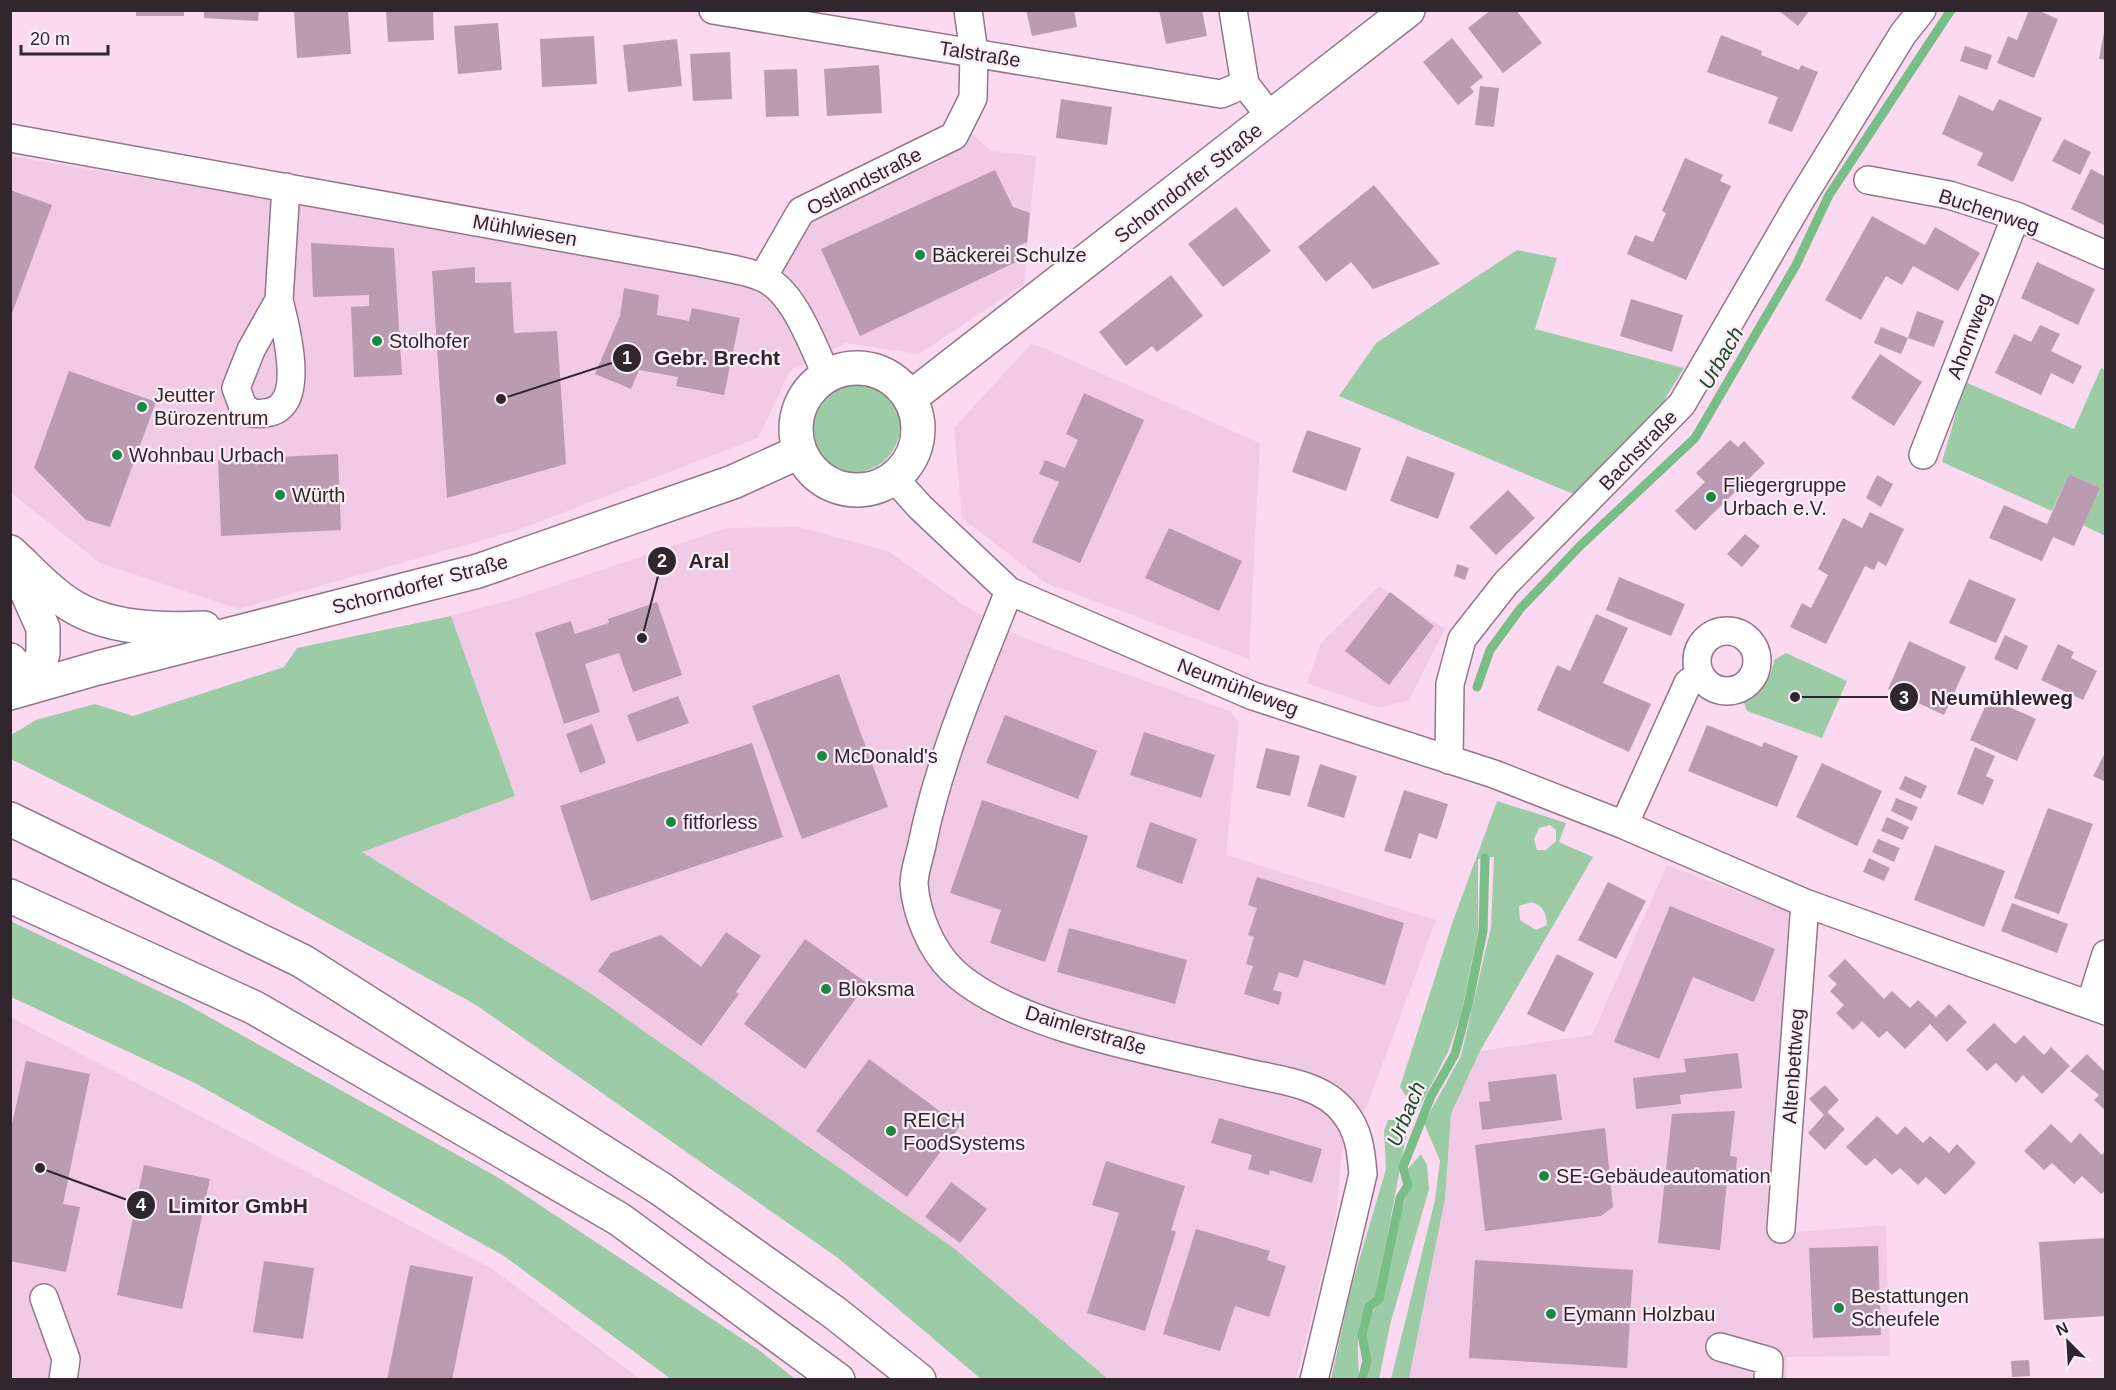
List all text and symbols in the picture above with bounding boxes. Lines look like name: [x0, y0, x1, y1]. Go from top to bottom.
scale bar: [21, 18, 108, 56]
text: 20 m: [30, 29, 70, 49]
street label: Talstraße: [938, 37, 1022, 71]
street label: Schorndorfer Straße: [1110, 119, 1266, 247]
street label: Ostlandstraße: [803, 143, 925, 219]
street label: Buchenweg: [1936, 184, 2042, 238]
street label: Mühlwiesen: [471, 210, 579, 250]
place label: Bäckerei Schulze: [932, 244, 1087, 266]
marker: Bäckerei Schulze: [913, 248, 927, 262]
street label: Ahornweg: [1943, 290, 1995, 382]
water label: Urbach: [1694, 323, 1747, 393]
place label: Stolhofer: [389, 330, 469, 352]
marker: Stolhofer: [370, 334, 384, 348]
callout: Gebr. Brecht: [612, 339, 792, 378]
text: Gebr. Brecht: [654, 346, 780, 369]
text: 1: [622, 348, 632, 368]
place label: Jeutter Bürozentrum: [154, 384, 269, 429]
marker: Jeutter Bürozentrum: [135, 400, 149, 414]
street label: Bachstraße: [1595, 406, 1681, 494]
place label: Wohnbau Urbach: [129, 444, 284, 466]
marker: Wohnbau Urbach: [110, 448, 124, 462]
place label: Fliegergruppe Urbach e.V.: [1723, 474, 1846, 519]
place label: Würth: [292, 484, 345, 506]
marker: Würth: [273, 488, 287, 502]
marker: Fliegergruppe Urbach e.V.: [1704, 490, 1718, 504]
callout: Aral: [647, 541, 742, 580]
text: Aral: [689, 549, 729, 572]
street label: Schorndorfer Straße: [330, 550, 510, 618]
text: 2: [657, 551, 667, 571]
street label: Neumühleweg: [1174, 654, 1302, 720]
callout: Neumühleweg: [1889, 678, 2085, 717]
text: Neumühleweg: [1931, 686, 2073, 709]
text: 3: [1899, 688, 1909, 708]
place label: McDonald's: [834, 745, 938, 767]
marker: McDonald's: [815, 749, 829, 763]
place label: fitforless: [683, 811, 757, 833]
marker: fitforless: [664, 815, 678, 829]
place label: Bloksma: [838, 978, 916, 1000]
marker: Bloksma: [819, 982, 833, 996]
street label: Daimlerstraße: [1023, 1001, 1149, 1059]
street label: Altenbettweg: [1778, 1008, 1808, 1124]
water label: Urbach: [1382, 1078, 1429, 1149]
place label: REICH FoodSystems: [903, 1109, 1025, 1154]
marker: REICH FoodSystems: [884, 1124, 898, 1138]
place label: SE-Gebäudeautomation: [1556, 1165, 1771, 1187]
marker: SE-Gebäudeautomation: [1537, 1169, 1551, 1183]
callout: Limitor GmbH: [126, 1186, 320, 1225]
text: Limitor GmbH: [168, 1194, 308, 1217]
text: 4: [136, 1195, 146, 1215]
place label: Bestattungen Scheufele: [1851, 1285, 1969, 1330]
marker: Bestattungen Scheufele: [1832, 1301, 1846, 1315]
place label: Eymann Holzbau: [1563, 1303, 1715, 1325]
marker: Eymann Holzbau: [1544, 1307, 1558, 1321]
north arrow: [2038, 1312, 2098, 1372]
text: N: [2053, 1319, 2071, 1339]

